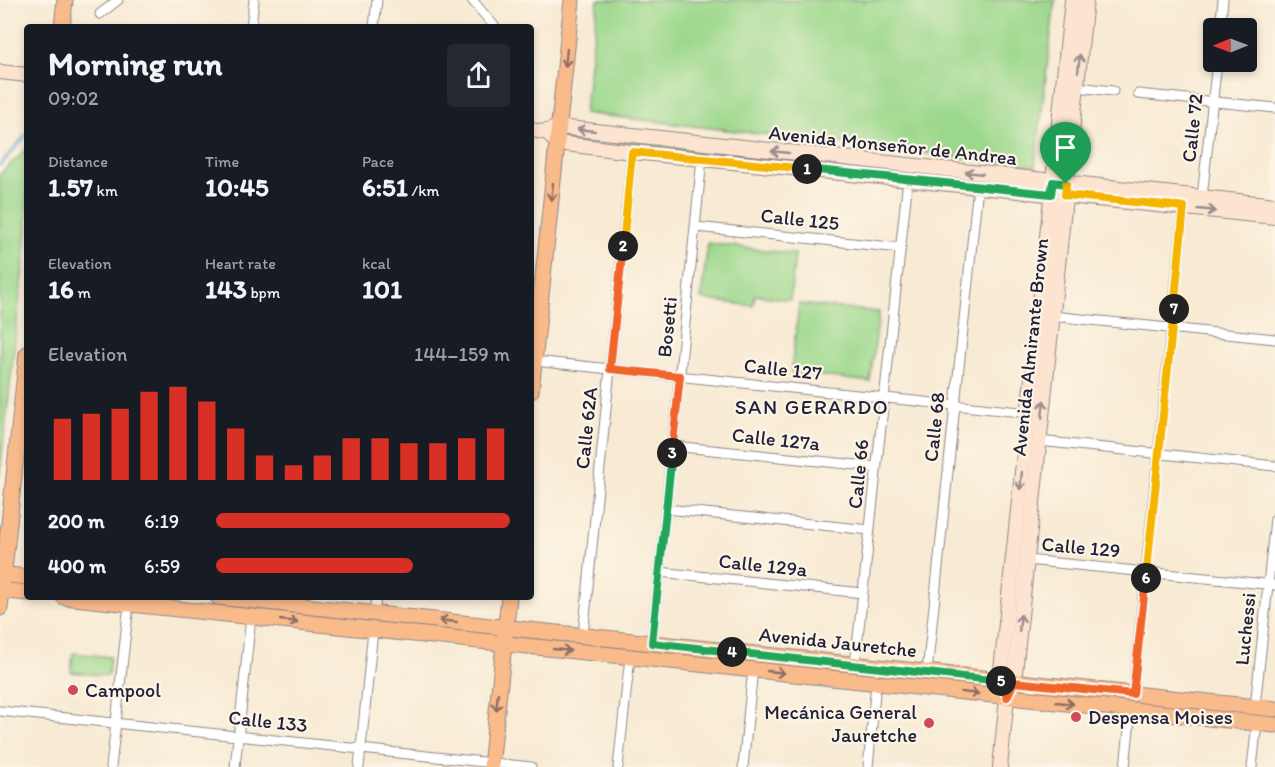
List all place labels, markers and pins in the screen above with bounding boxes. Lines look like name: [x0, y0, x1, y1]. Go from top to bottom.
pin: [1040, 122, 1091, 184]
pin: 1: [792, 154, 822, 184]
pin: 2: [608, 231, 638, 261]
pin: 7: [1159, 294, 1189, 324]
pin: 3: [657, 438, 687, 468]
pin: 6: [1131, 563, 1161, 593]
pin: 4: [717, 637, 747, 667]
pin: 5: [986, 666, 1016, 696]
place label: Campool: [85, 678, 161, 702]
marker: Campool: [66, 683, 80, 697]
place label: Mecánica General Jauretche: [764, 700, 917, 747]
place label: Despensa Moises: [1088, 705, 1233, 729]
marker: Despensa Moises: [1069, 710, 1083, 724]
marker: Mecánica General Jauretche: [922, 716, 936, 730]

